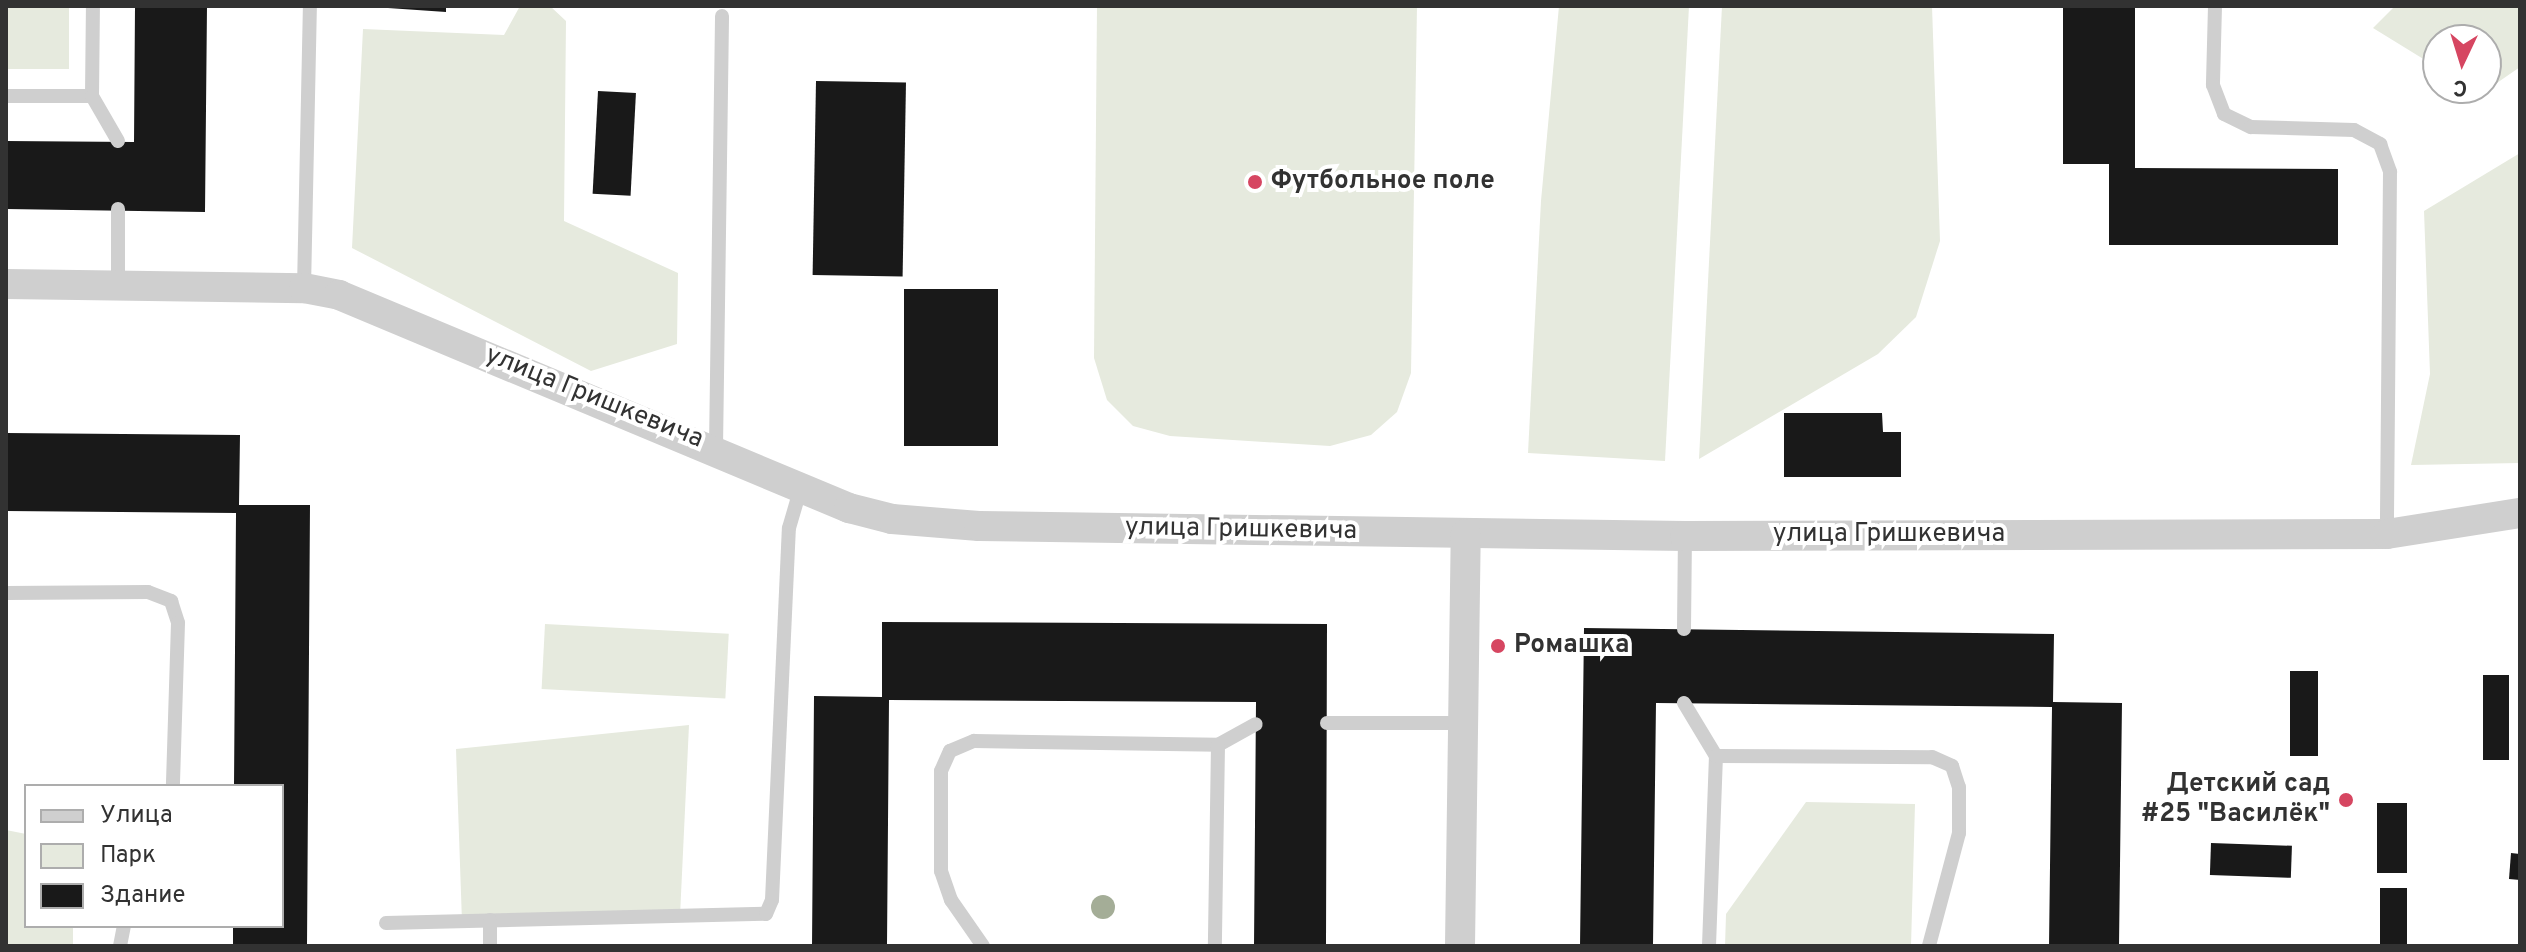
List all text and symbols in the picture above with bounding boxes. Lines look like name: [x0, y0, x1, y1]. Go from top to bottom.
north arrow: [2422, 24, 2502, 104]
text: С: [2452, 72, 2468, 100]
place label: Футбольное поле: [1271, 166, 1495, 198]
marker: Футбольное поле: [1246, 173, 1264, 191]
street label: улица Гришкевича: [480, 340, 708, 456]
street label: улица Гришкевича: [1125, 512, 1357, 548]
street label: улица Гришкевича: [1773, 519, 2005, 551]
place label: Ромашка: [1514, 630, 1629, 662]
marker: Ромашка: [1489, 637, 1507, 655]
place label: Детский сад #25 "Василёк": [2141, 769, 2330, 830]
legend: [24, 784, 284, 928]
marker: Детский сад #25 "Василёк": [2337, 791, 2355, 809]
text: Улица: [100, 801, 173, 831]
text: Парк: [100, 841, 156, 871]
text: Здание: [100, 881, 186, 911]

